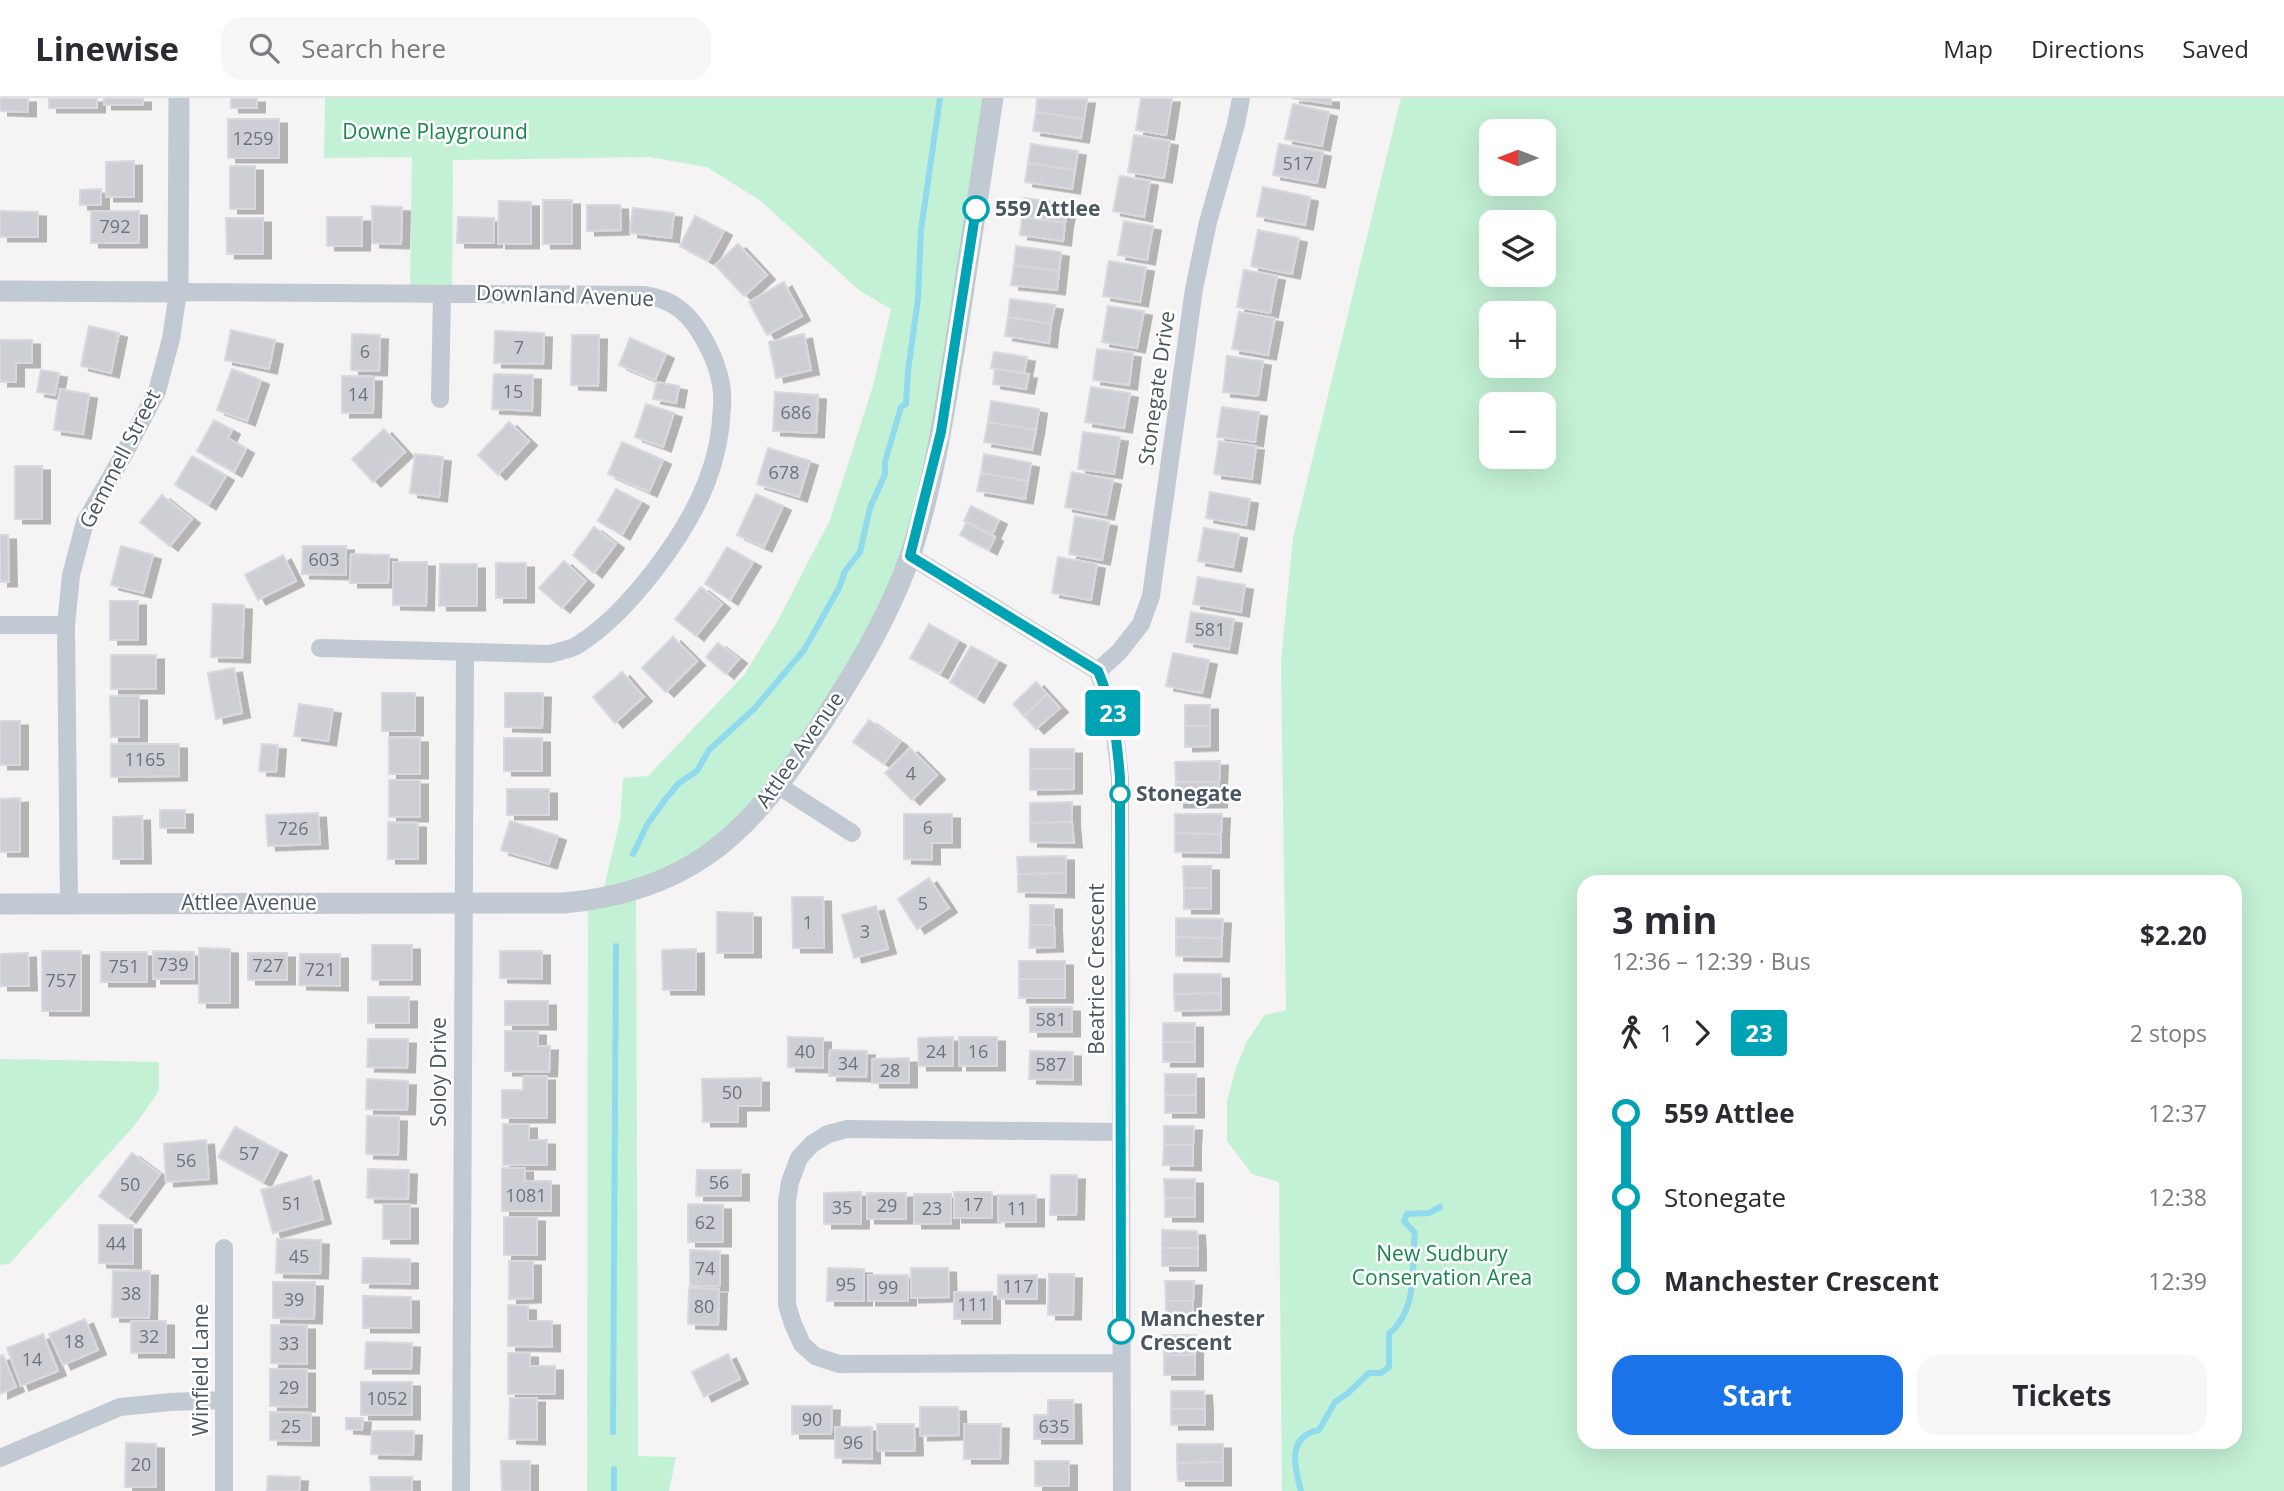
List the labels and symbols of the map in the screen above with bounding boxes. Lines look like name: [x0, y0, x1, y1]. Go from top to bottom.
park label: Downe Playground: [342, 117, 528, 145]
north arrow: [1479, 119, 1556, 196]
house number: 1259: [232, 126, 274, 150]
house number: 517: [1283, 151, 1313, 175]
place label: 559 Attlee: [995, 194, 1100, 222]
marker: 559 Attlee: [963, 196, 989, 222]
house number: 792: [100, 214, 130, 238]
street label: Downland Avenue: [475, 278, 655, 312]
street label: Stonegate Drive: [1131, 309, 1181, 467]
house number: 7: [514, 335, 524, 359]
house number: 6: [360, 339, 370, 363]
house number: 15: [503, 379, 523, 403]
house number: 14: [348, 382, 368, 406]
street label: Gemmell Street: [72, 384, 166, 533]
house number: 686: [781, 400, 811, 424]
house number: 678: [769, 460, 799, 484]
house number: 603: [309, 547, 339, 571]
house number: 581: [1195, 617, 1225, 641]
street label: Attlee Avenue: [749, 686, 850, 813]
line badge: 23: [1082, 690, 1144, 736]
house number: 1165: [124, 747, 166, 771]
house number: 4: [906, 761, 916, 785]
place label: Stonegate: [1136, 779, 1242, 807]
marker: Stonegate: [1110, 784, 1130, 804]
house number: 6: [923, 815, 933, 839]
house number: 726: [278, 816, 308, 840]
street label: Beatrice Crescent: [1082, 883, 1110, 1055]
street label: Attlee Avenue: [181, 888, 317, 916]
house number: 5: [918, 891, 928, 915]
house number: 1: [803, 910, 813, 934]
house number: 3: [860, 919, 870, 943]
house number: 739: [158, 952, 188, 976]
house number: 727: [253, 953, 283, 977]
house number: 751: [109, 954, 139, 978]
house number: 721: [305, 957, 335, 981]
house number: 757: [46, 968, 76, 992]
house number: 581: [1036, 1007, 1066, 1031]
street label: Soloy Drive: [424, 1017, 452, 1127]
house number: 40: [795, 1039, 815, 1063]
house number: 24: [926, 1039, 946, 1063]
house number: 16: [968, 1039, 988, 1063]
house number: 34: [838, 1051, 858, 1075]
house number: 587: [1036, 1052, 1066, 1076]
house number: 28: [880, 1058, 900, 1082]
house number: 50: [722, 1080, 742, 1104]
house number: 57: [239, 1141, 259, 1165]
house number: 56: [176, 1148, 196, 1172]
house number: 56: [709, 1170, 729, 1194]
house number: 50: [120, 1172, 140, 1196]
house number: 1081: [505, 1183, 547, 1207]
house number: 51: [282, 1191, 302, 1215]
house number: 17: [963, 1192, 983, 1216]
house number: 29: [877, 1193, 897, 1217]
house number: 35: [832, 1195, 852, 1219]
house number: 23: [922, 1196, 942, 1220]
house number: 11: [1007, 1196, 1027, 1220]
house number: 62: [695, 1210, 715, 1234]
house number: 44: [106, 1231, 126, 1255]
park label: New Sudbury Conservation Area: [1352, 1239, 1532, 1291]
house number: 45: [289, 1244, 309, 1268]
house number: 74: [695, 1256, 715, 1280]
house number: 95: [836, 1272, 856, 1296]
house number: 117: [1003, 1274, 1033, 1298]
house number: 99: [878, 1275, 898, 1299]
house number: 38: [121, 1281, 141, 1305]
house number: 39: [284, 1287, 304, 1311]
house number: 111: [958, 1292, 988, 1316]
house number: 80: [694, 1294, 714, 1318]
street label: Winfield Lane: [186, 1304, 214, 1436]
place label: Manchester Crescent: [1140, 1304, 1265, 1356]
marker: Manchester Crescent: [1108, 1318, 1134, 1344]
house number: 32: [139, 1324, 159, 1348]
house number: 18: [64, 1329, 84, 1353]
house number: 33: [279, 1331, 299, 1355]
house number: 14: [22, 1347, 42, 1371]
house number: 29: [279, 1375, 299, 1399]
house number: 1052: [366, 1386, 408, 1410]
house number: 90: [802, 1407, 822, 1431]
house number: 25: [281, 1414, 301, 1438]
house number: 635: [1039, 1414, 1069, 1438]
house number: 96: [843, 1430, 863, 1454]
house number: 20: [131, 1452, 151, 1476]

